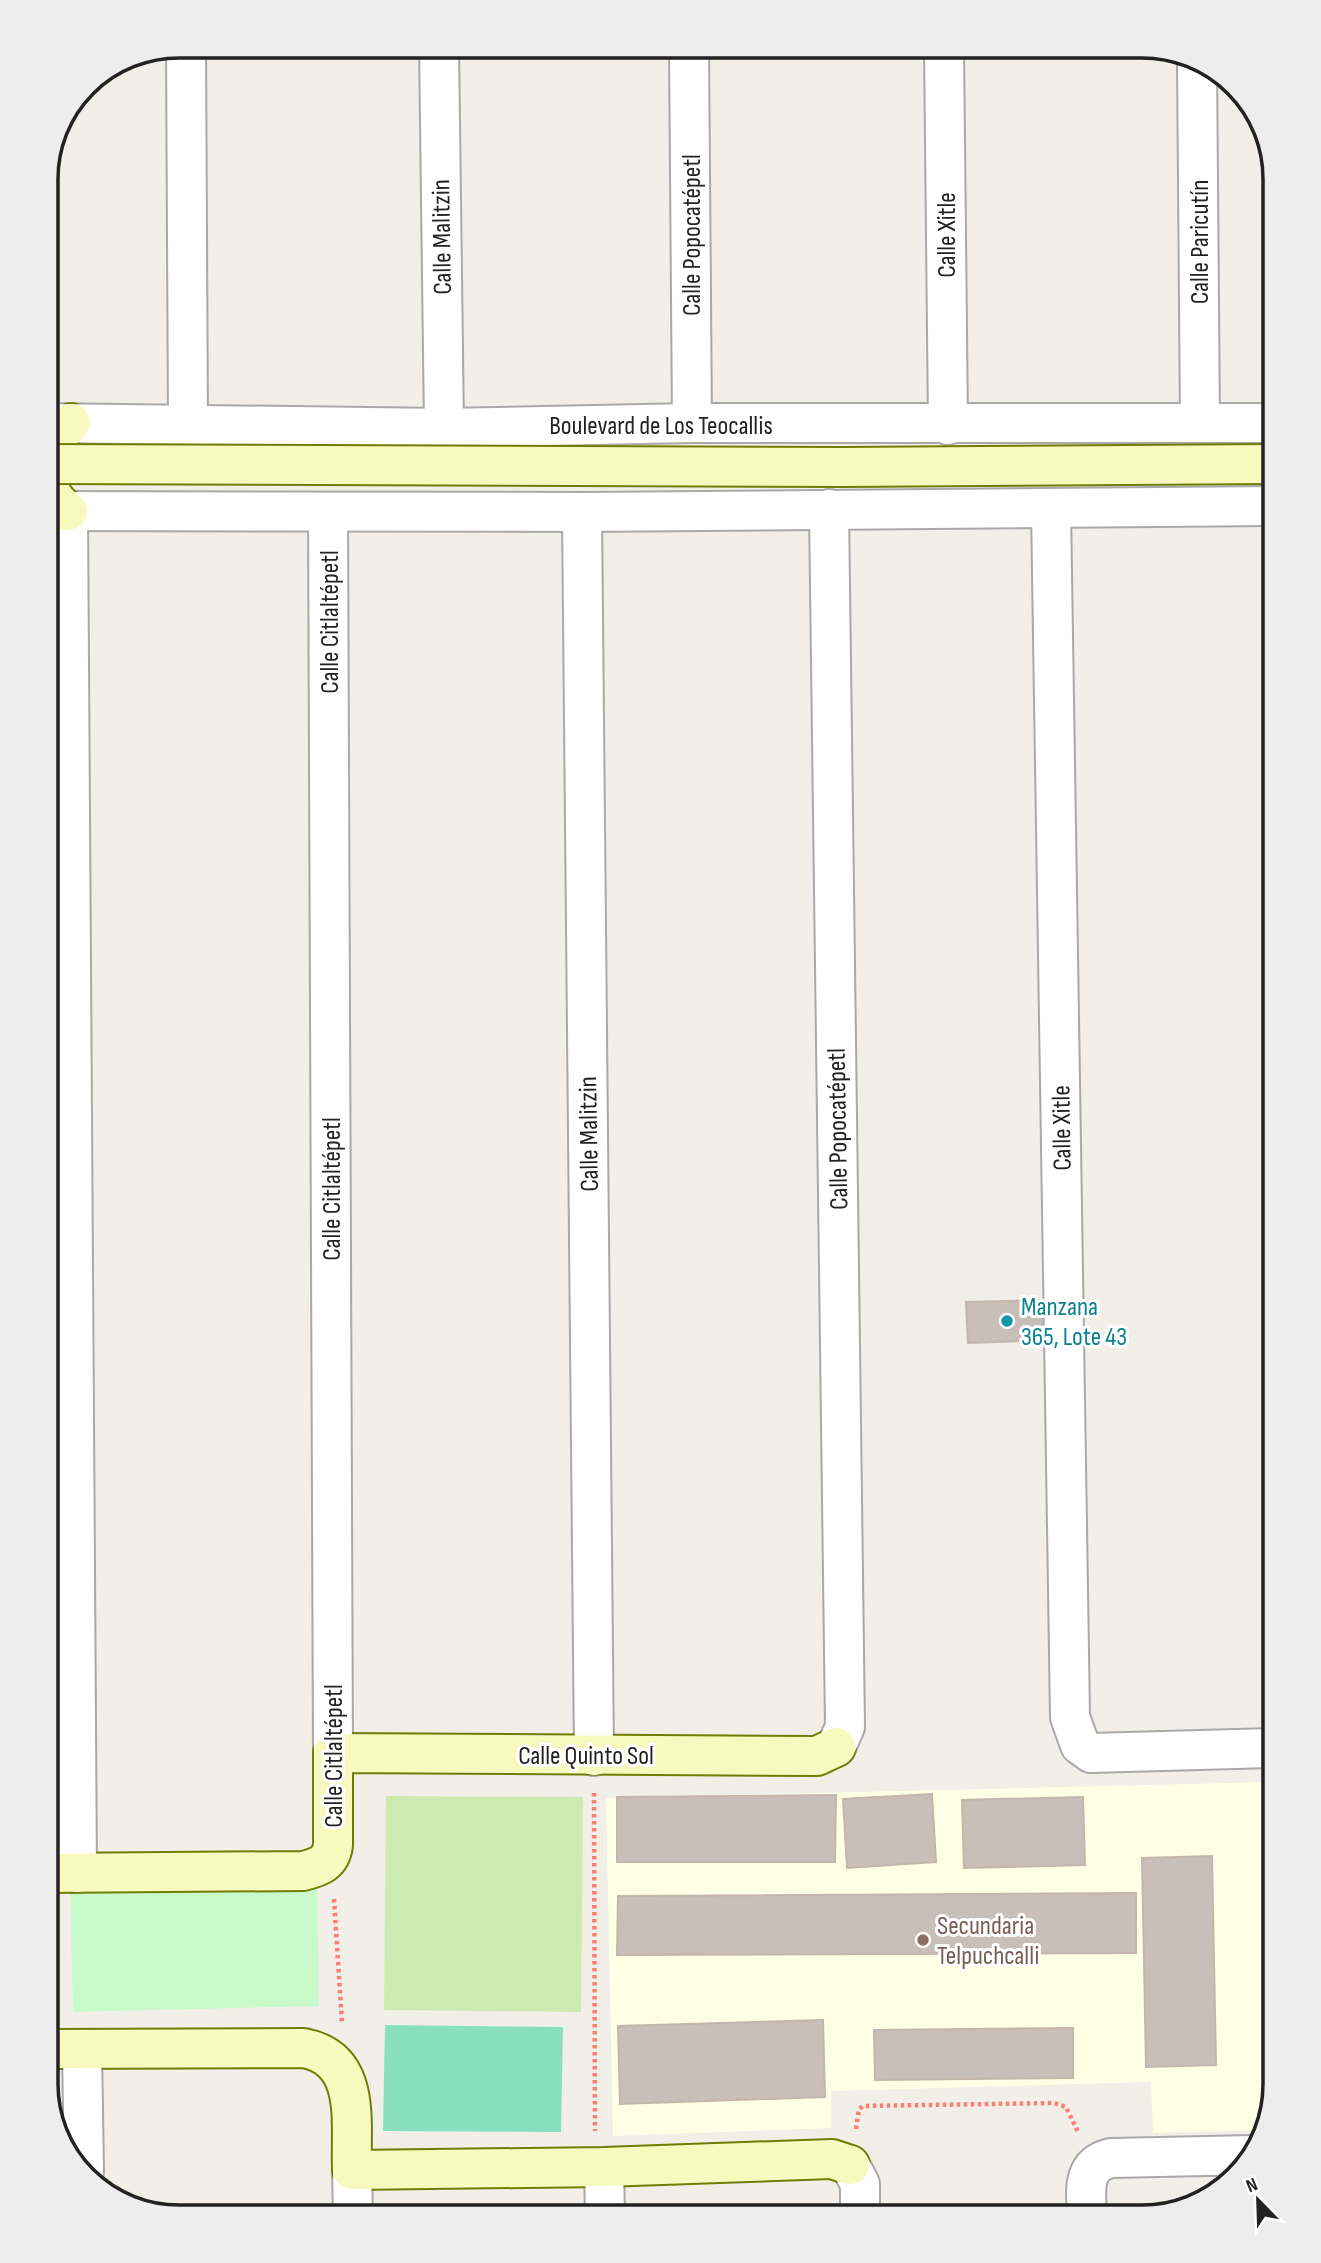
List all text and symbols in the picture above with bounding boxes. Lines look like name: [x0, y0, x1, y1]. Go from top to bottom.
street label: Calle Popocatépetl: [677, 154, 708, 316]
street label: Calle Malitzin: [426, 179, 459, 295]
street label: Calle Paricutín: [1185, 180, 1216, 304]
street label: Calle Xitle: [932, 192, 963, 278]
street label: Boulevard de Los Teocallis: [549, 411, 773, 442]
street label: Calle Citlaltépetl: [315, 550, 346, 694]
street label: Calle Popocatépetl: [822, 1048, 855, 1210]
street label: Calle Malitzin: [573, 1076, 606, 1192]
street label: Calle Xitle: [1046, 1085, 1079, 1171]
street label: Calle Citlaltépetl: [317, 1117, 348, 1261]
place label: Manzana 365, Lote 43: [1021, 1292, 1127, 1353]
marker: Manzana 365, Lote 43: [999, 1313, 1015, 1329]
street label: Calle Citlaltépetl: [319, 1684, 350, 1828]
street label: Calle Quinto Sol: [518, 1741, 654, 1772]
place label: Secundaria Telpuchcalli: [937, 1911, 1039, 1972]
marker: Secundaria Telpuchcalli: [915, 1932, 931, 1948]
north arrow: [1223, 2165, 1293, 2235]
text: N: [1243, 2173, 1261, 2198]

